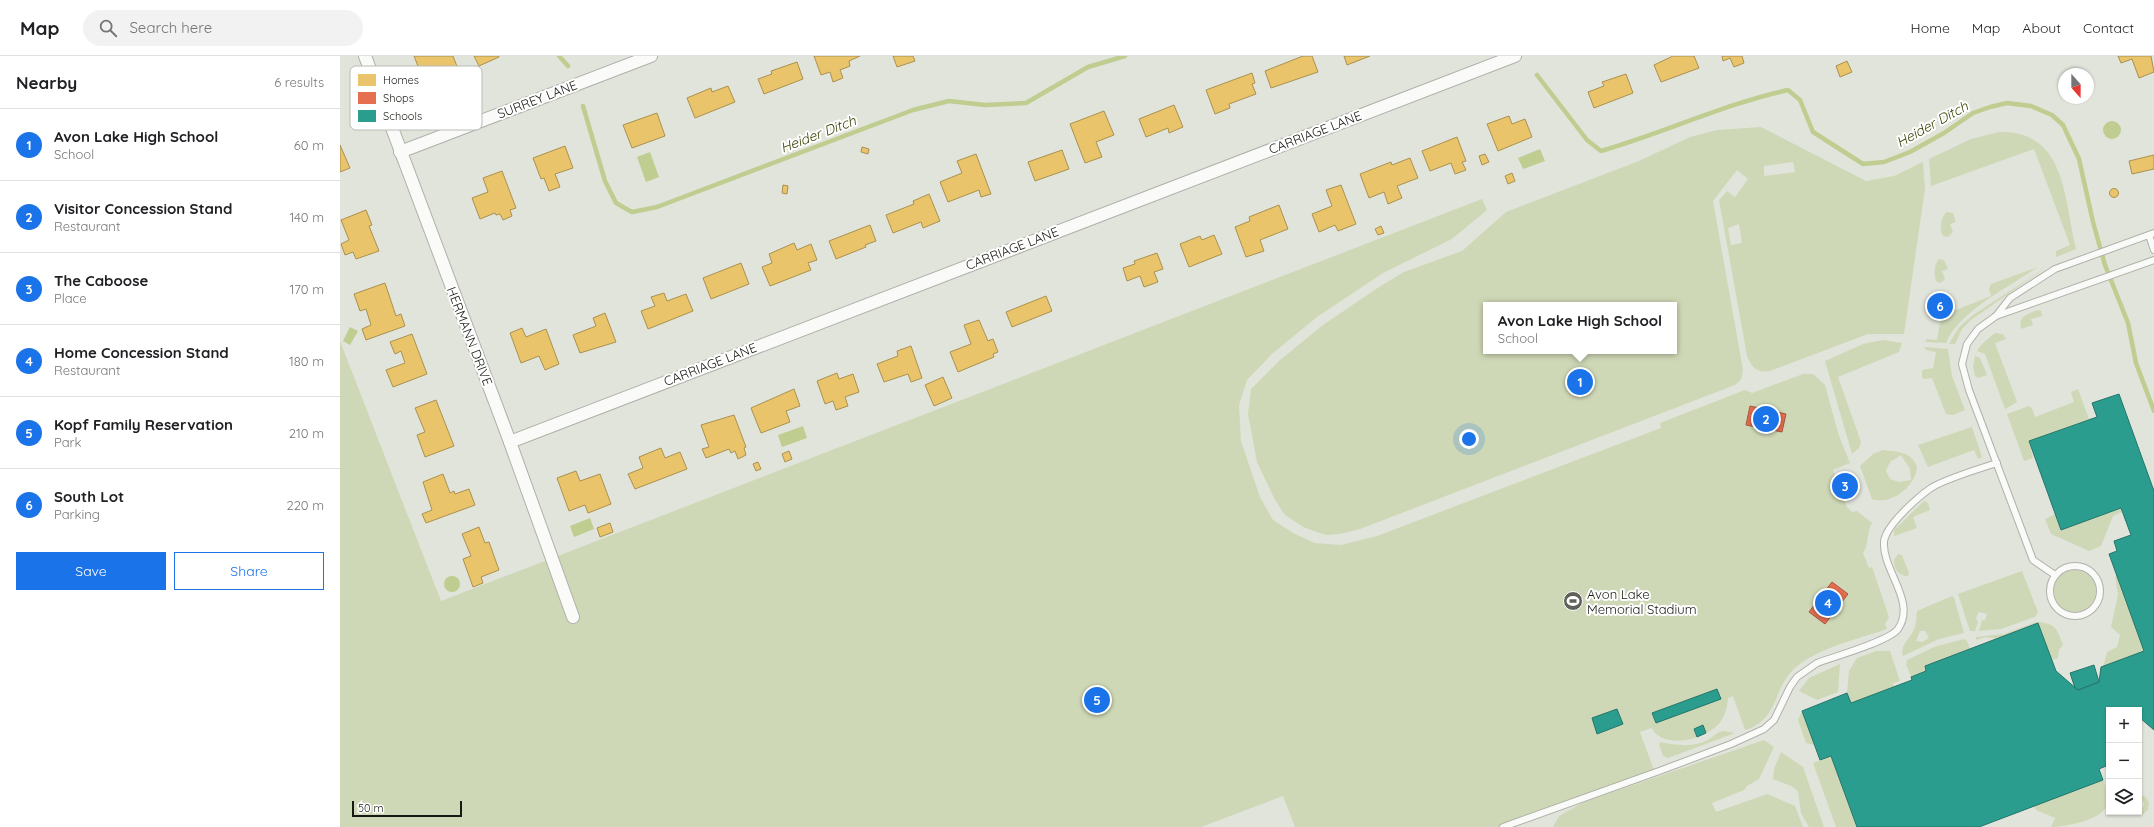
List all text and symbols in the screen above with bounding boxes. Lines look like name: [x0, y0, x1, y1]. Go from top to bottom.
search box: [83, 10, 363, 46]
text: Map: [20, 16, 59, 40]
icon: search: [97, 17, 119, 39]
text: Search here: [129, 18, 212, 37]
text: Home: [1911, 19, 1950, 37]
text: Map: [1972, 19, 2000, 37]
text: About: [2022, 19, 2061, 37]
text: Contact: [2083, 19, 2134, 37]
legend: [350, 66, 482, 130]
north arrow: [2058, 68, 2094, 104]
text: Nearby: [16, 72, 77, 93]
text: Homes: [383, 73, 419, 87]
text: 6 results: [274, 74, 324, 90]
street label: SURREY LANE: [495, 76, 579, 122]
text: Shops: [383, 91, 414, 105]
water label: Heider Ditch: [1893, 96, 1972, 151]
street label: CARRIAGE LANE: [1266, 107, 1364, 157]
text: Schools: [383, 109, 422, 123]
water label: Heider Ditch: [778, 111, 859, 157]
text: Avon Lake High School: [54, 127, 218, 146]
text: 1: [26, 137, 32, 153]
text: 60 m: [294, 137, 324, 153]
text: School: [54, 146, 94, 162]
text: Visitor Concession Stand: [54, 199, 232, 218]
text: 2: [25, 209, 33, 225]
text: 140 m: [289, 209, 324, 225]
text: Restaurant: [54, 218, 120, 234]
street label: CARRIAGE LANE: [963, 223, 1061, 273]
text: The Caboose: [54, 271, 148, 290]
text: 3: [26, 281, 32, 297]
text: 170 m: [289, 281, 324, 297]
street label: HERMANN DRIVE: [444, 284, 496, 388]
text: Place: [54, 290, 87, 306]
pin: 6: [1927, 291, 1953, 321]
popup: [1483, 302, 1677, 354]
text: Avon Lake High School: [1498, 311, 1662, 330]
text: School: [1498, 330, 1538, 346]
street label: CARRIAGE LANE: [661, 339, 759, 389]
text: Home Concession Stand: [54, 343, 229, 362]
text: 4: [25, 353, 33, 369]
text: 180 m: [289, 353, 324, 369]
text: Restaurant: [54, 362, 120, 378]
pin: 1: [1567, 367, 1593, 397]
pin: 2: [1753, 404, 1779, 434]
text: Kopf Family Reservation: [54, 415, 233, 434]
text: 5: [25, 425, 33, 441]
text: 210 m: [289, 425, 324, 441]
your location: [1459, 429, 1479, 449]
text: Park: [54, 434, 82, 450]
pin: 3: [1832, 471, 1858, 501]
text: South Lot: [54, 487, 124, 506]
text: 6: [25, 497, 33, 513]
text: 220 m: [286, 497, 324, 513]
text: Parking: [54, 506, 100, 522]
button: Save: [16, 552, 166, 590]
button: Share: [174, 552, 324, 590]
place label: Avon Lake Memorial Stadium: [1587, 586, 1697, 617]
pin: 4: [1815, 588, 1841, 618]
sports icon: Avon Lake Memorial Stadium: [1562, 590, 1584, 612]
pin: 5: [1084, 685, 1110, 715]
map controls: [2106, 707, 2142, 815]
button: +: [2106, 707, 2142, 743]
button: −: [2106, 743, 2142, 779]
button: layers: [2106, 779, 2142, 815]
scale bar: [352, 799, 462, 818]
text: 50 m: [358, 801, 384, 815]

